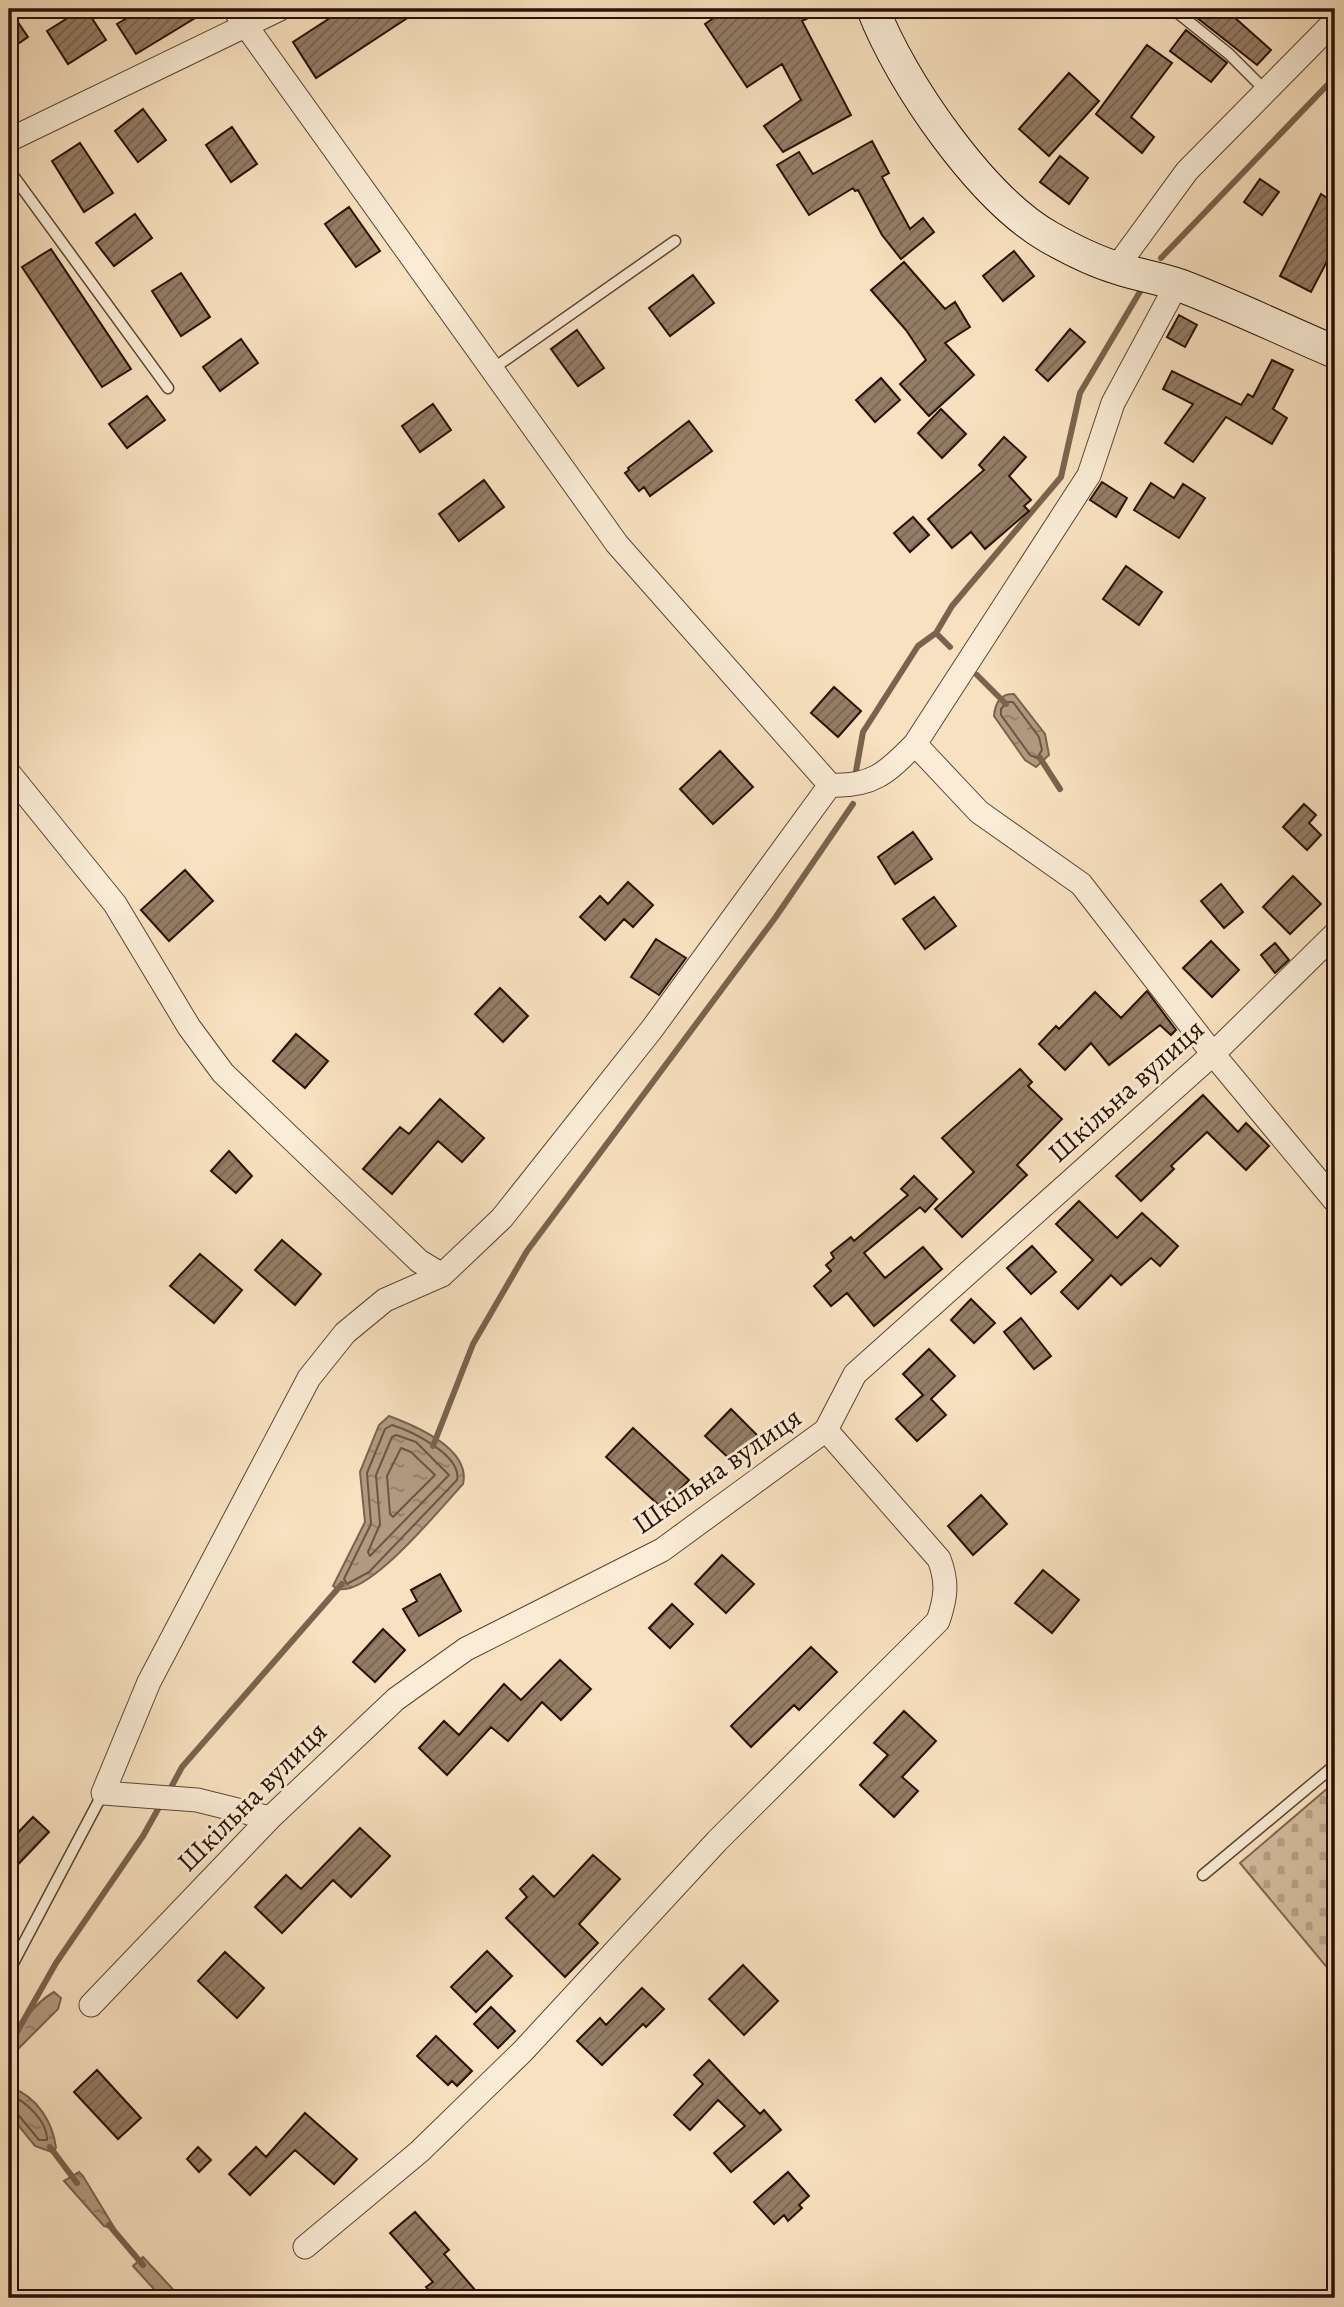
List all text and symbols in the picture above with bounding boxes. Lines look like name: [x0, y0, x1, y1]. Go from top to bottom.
street label: Шкільна вулиця: [1040, 1011, 1212, 1171]
street label: Шкільна вулиця: [625, 1399, 809, 1543]
street label: Шкільна вулиця: [168, 1713, 336, 1881]

